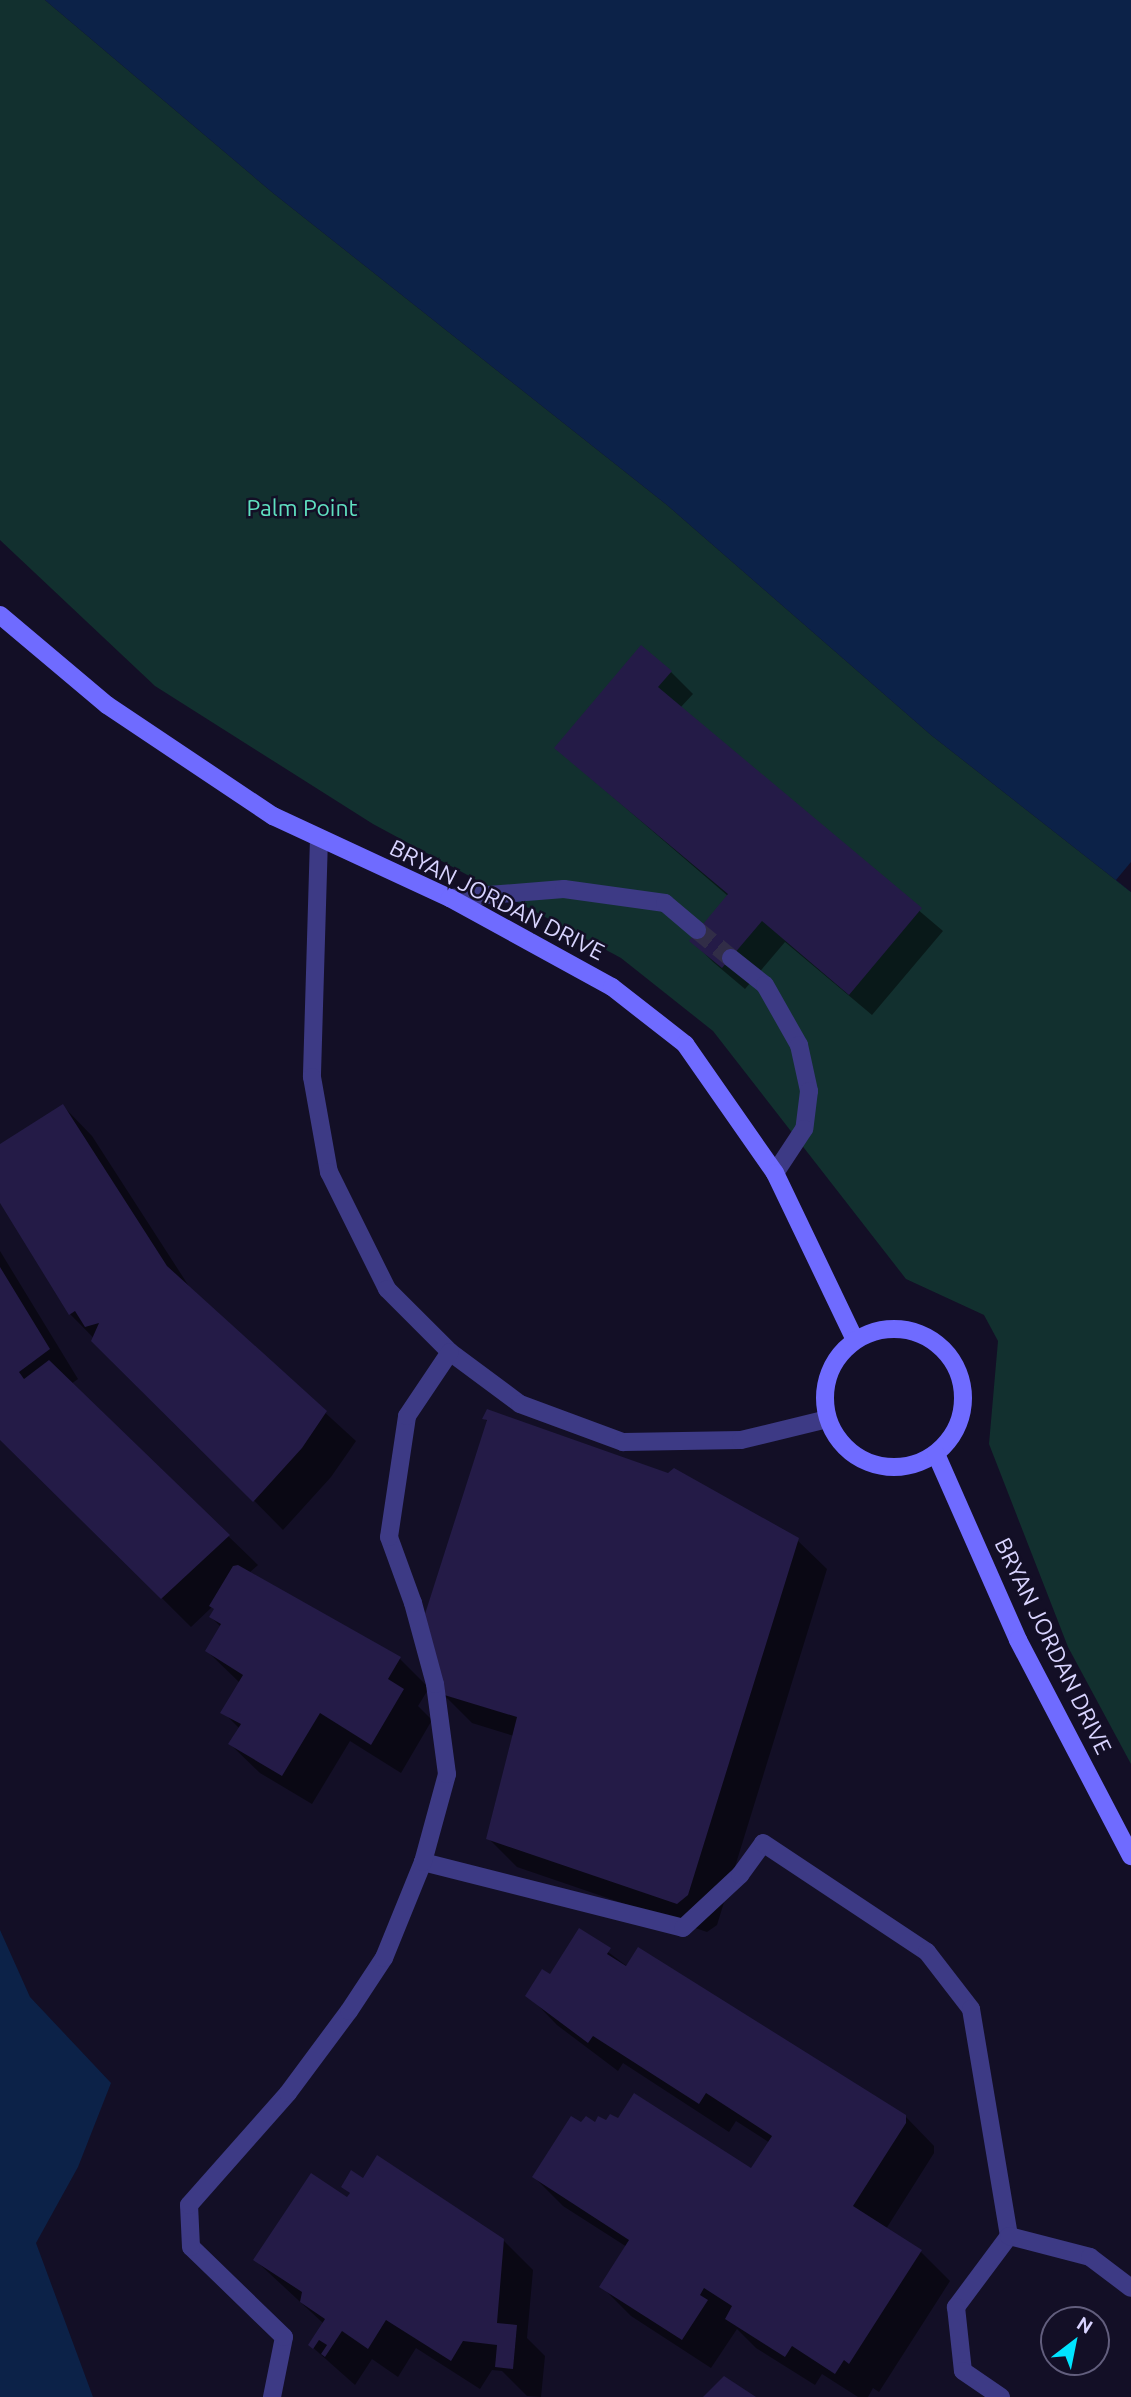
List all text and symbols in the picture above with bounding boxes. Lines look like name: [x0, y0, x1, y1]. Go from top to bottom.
park label: Palm Point: [246, 494, 358, 522]
street label: BRYAN JORDAN DRIVE: [385, 834, 609, 966]
street label: BRYAN JORDAN DRIVE: [989, 1533, 1117, 1759]
north arrow: [1040, 2306, 1110, 2376]
text: N: [1073, 2312, 1097, 2338]

